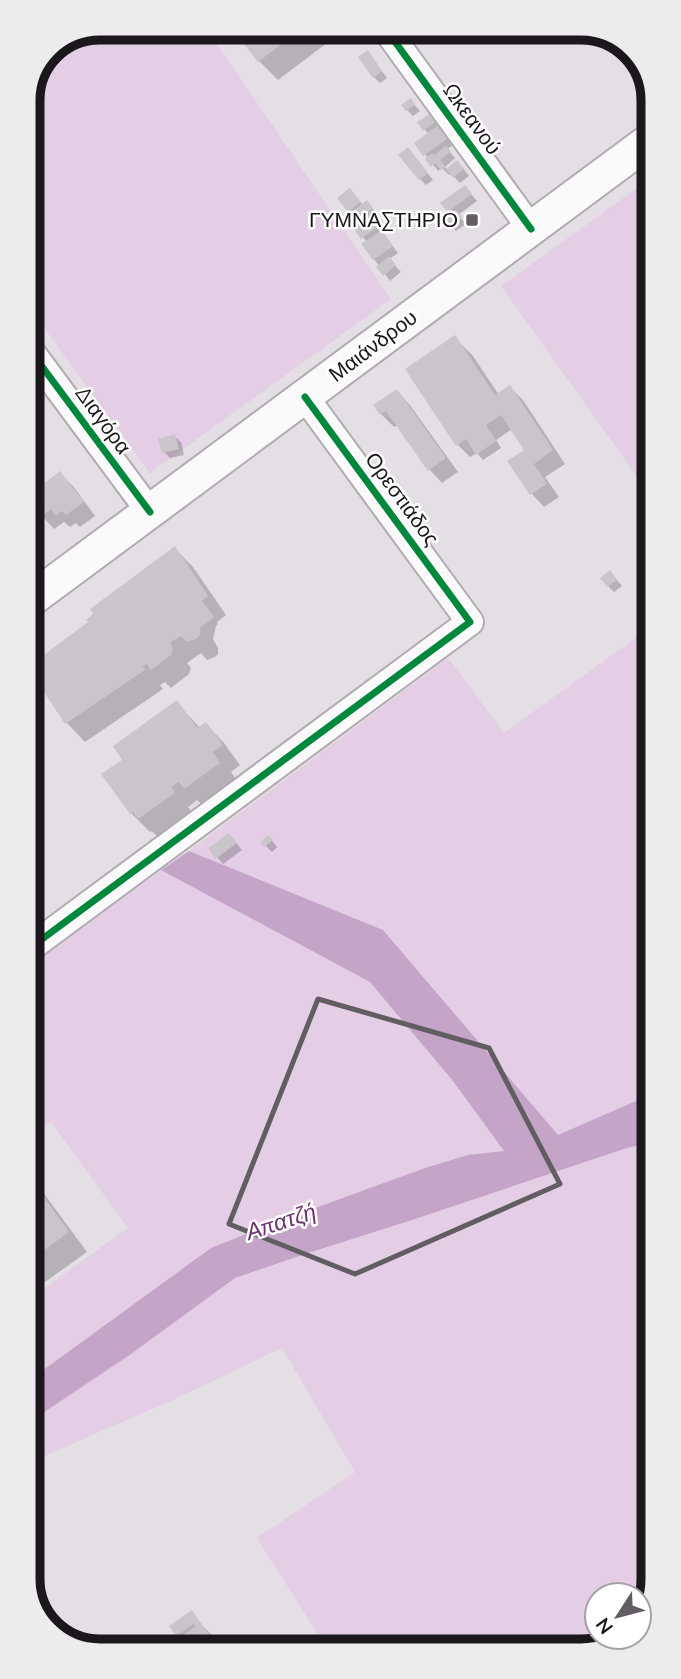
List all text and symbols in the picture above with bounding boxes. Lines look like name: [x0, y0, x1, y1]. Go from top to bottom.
street label: Ωκεανού: [437, 78, 507, 160]
place label: ΓΥΜΝΑΣΤΗΡΙΟ: [309, 206, 458, 234]
marker: ΓΥΜΝΑΣΤΗΡΙΟ: [464, 212, 480, 228]
street label: Μαιάνδρου: [323, 304, 423, 388]
street label: Διαγόρα: [69, 380, 137, 460]
street label: Ορεστιάδος: [359, 447, 445, 551]
water label: Απατζή: [240, 1196, 320, 1249]
north arrow: [583, 1581, 653, 1651]
text: N: [590, 1612, 620, 1639]

